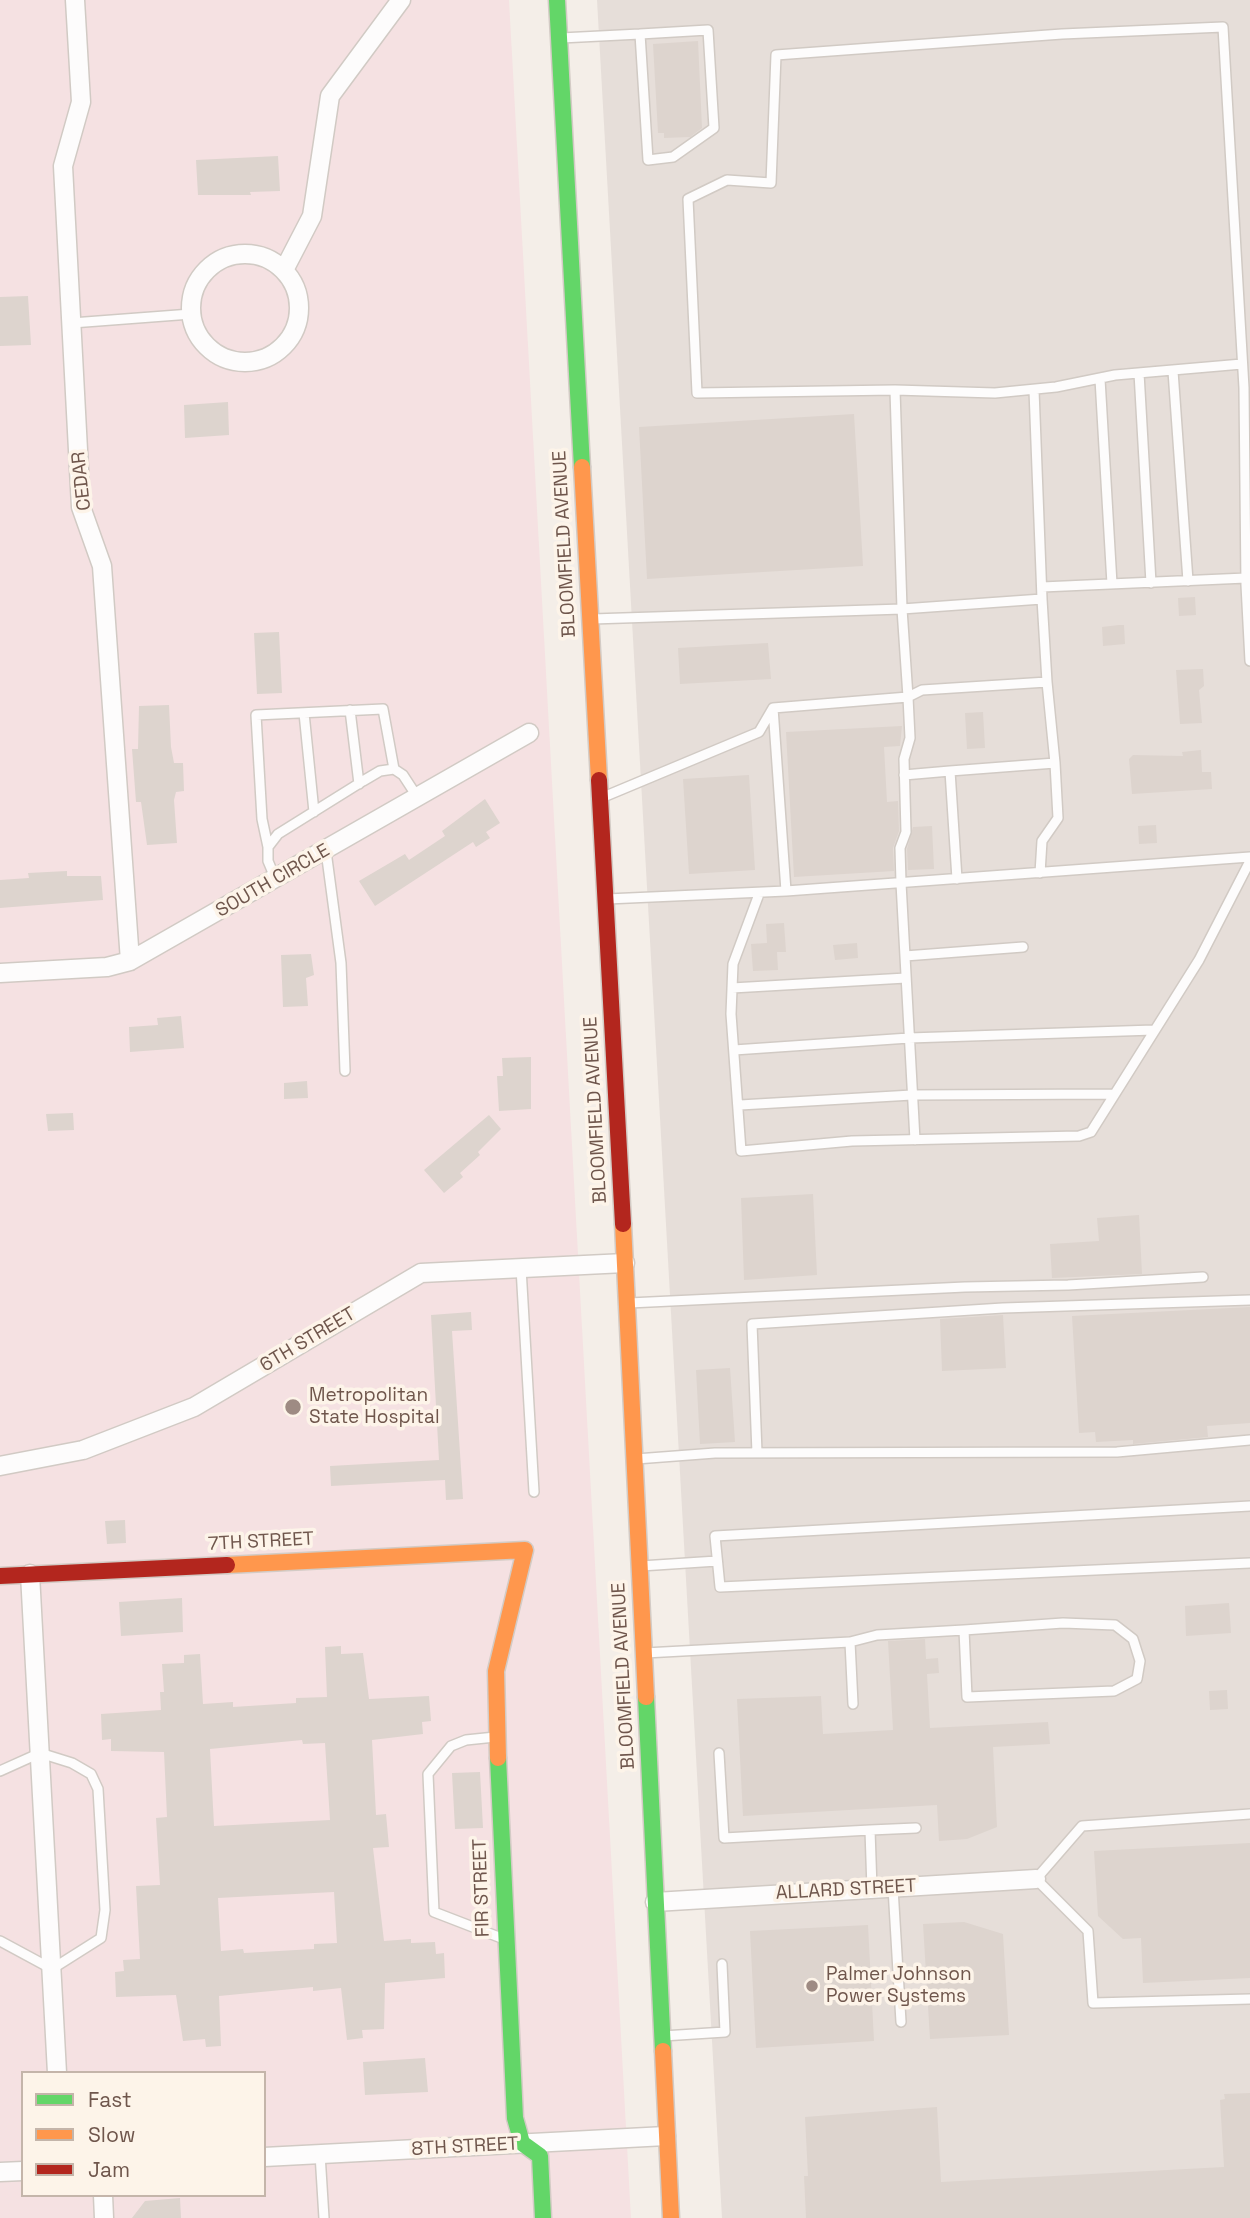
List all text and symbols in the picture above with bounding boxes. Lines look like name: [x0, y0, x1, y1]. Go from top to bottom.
street label: CEDAR: [68, 450, 96, 512]
street label: BLOOMFIELD AVENUE: [549, 450, 581, 638]
street label: SOUTH CIRCLE: [212, 839, 334, 923]
street label: BLOOMFIELD AVENUE: [580, 1016, 612, 1204]
street label: 6TH STREET: [256, 1303, 360, 1377]
place label: Metropolitan State Hospital: [309, 1385, 440, 1429]
marker: Metropolitan State Hospital: [283, 1397, 303, 1417]
street label: 7TH STREET: [207, 1528, 315, 1556]
street label: BLOOMFIELD AVENUE: [608, 1582, 640, 1770]
street label: FIR STREET: [469, 1838, 495, 1938]
street label: ALLARD STREET: [775, 1875, 917, 1905]
place label: Palmer Johnson Power Systems: [826, 1964, 972, 2008]
marker: Palmer Johnson Power Systems: [804, 1978, 820, 1994]
legend: [21, 2071, 266, 2197]
text: Fast: [88, 2086, 132, 2113]
text: Slow: [88, 2121, 136, 2148]
street label: 8TH STREET: [411, 2133, 519, 2161]
text: Jam: [88, 2156, 130, 2183]

